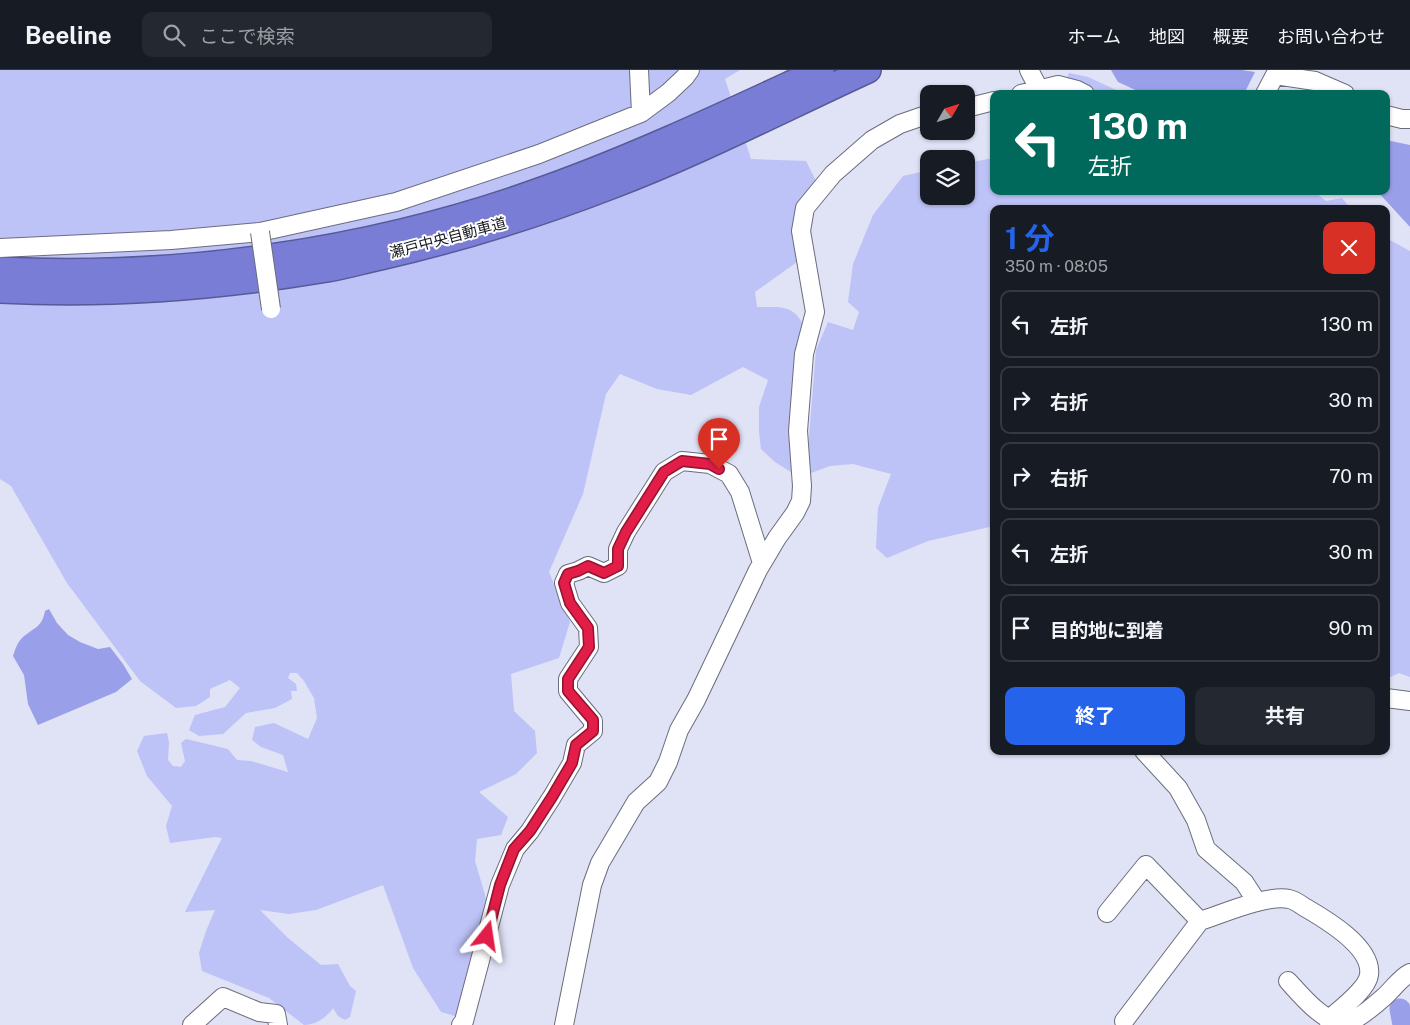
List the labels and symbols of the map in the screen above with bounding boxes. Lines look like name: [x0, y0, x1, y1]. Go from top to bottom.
north arrow: [920, 85, 975, 140]
street label: 瀬戸中央自動車道: [388, 214, 508, 261]
pin: [698, 418, 740, 469]
position arrow: [460, 909, 512, 961]

